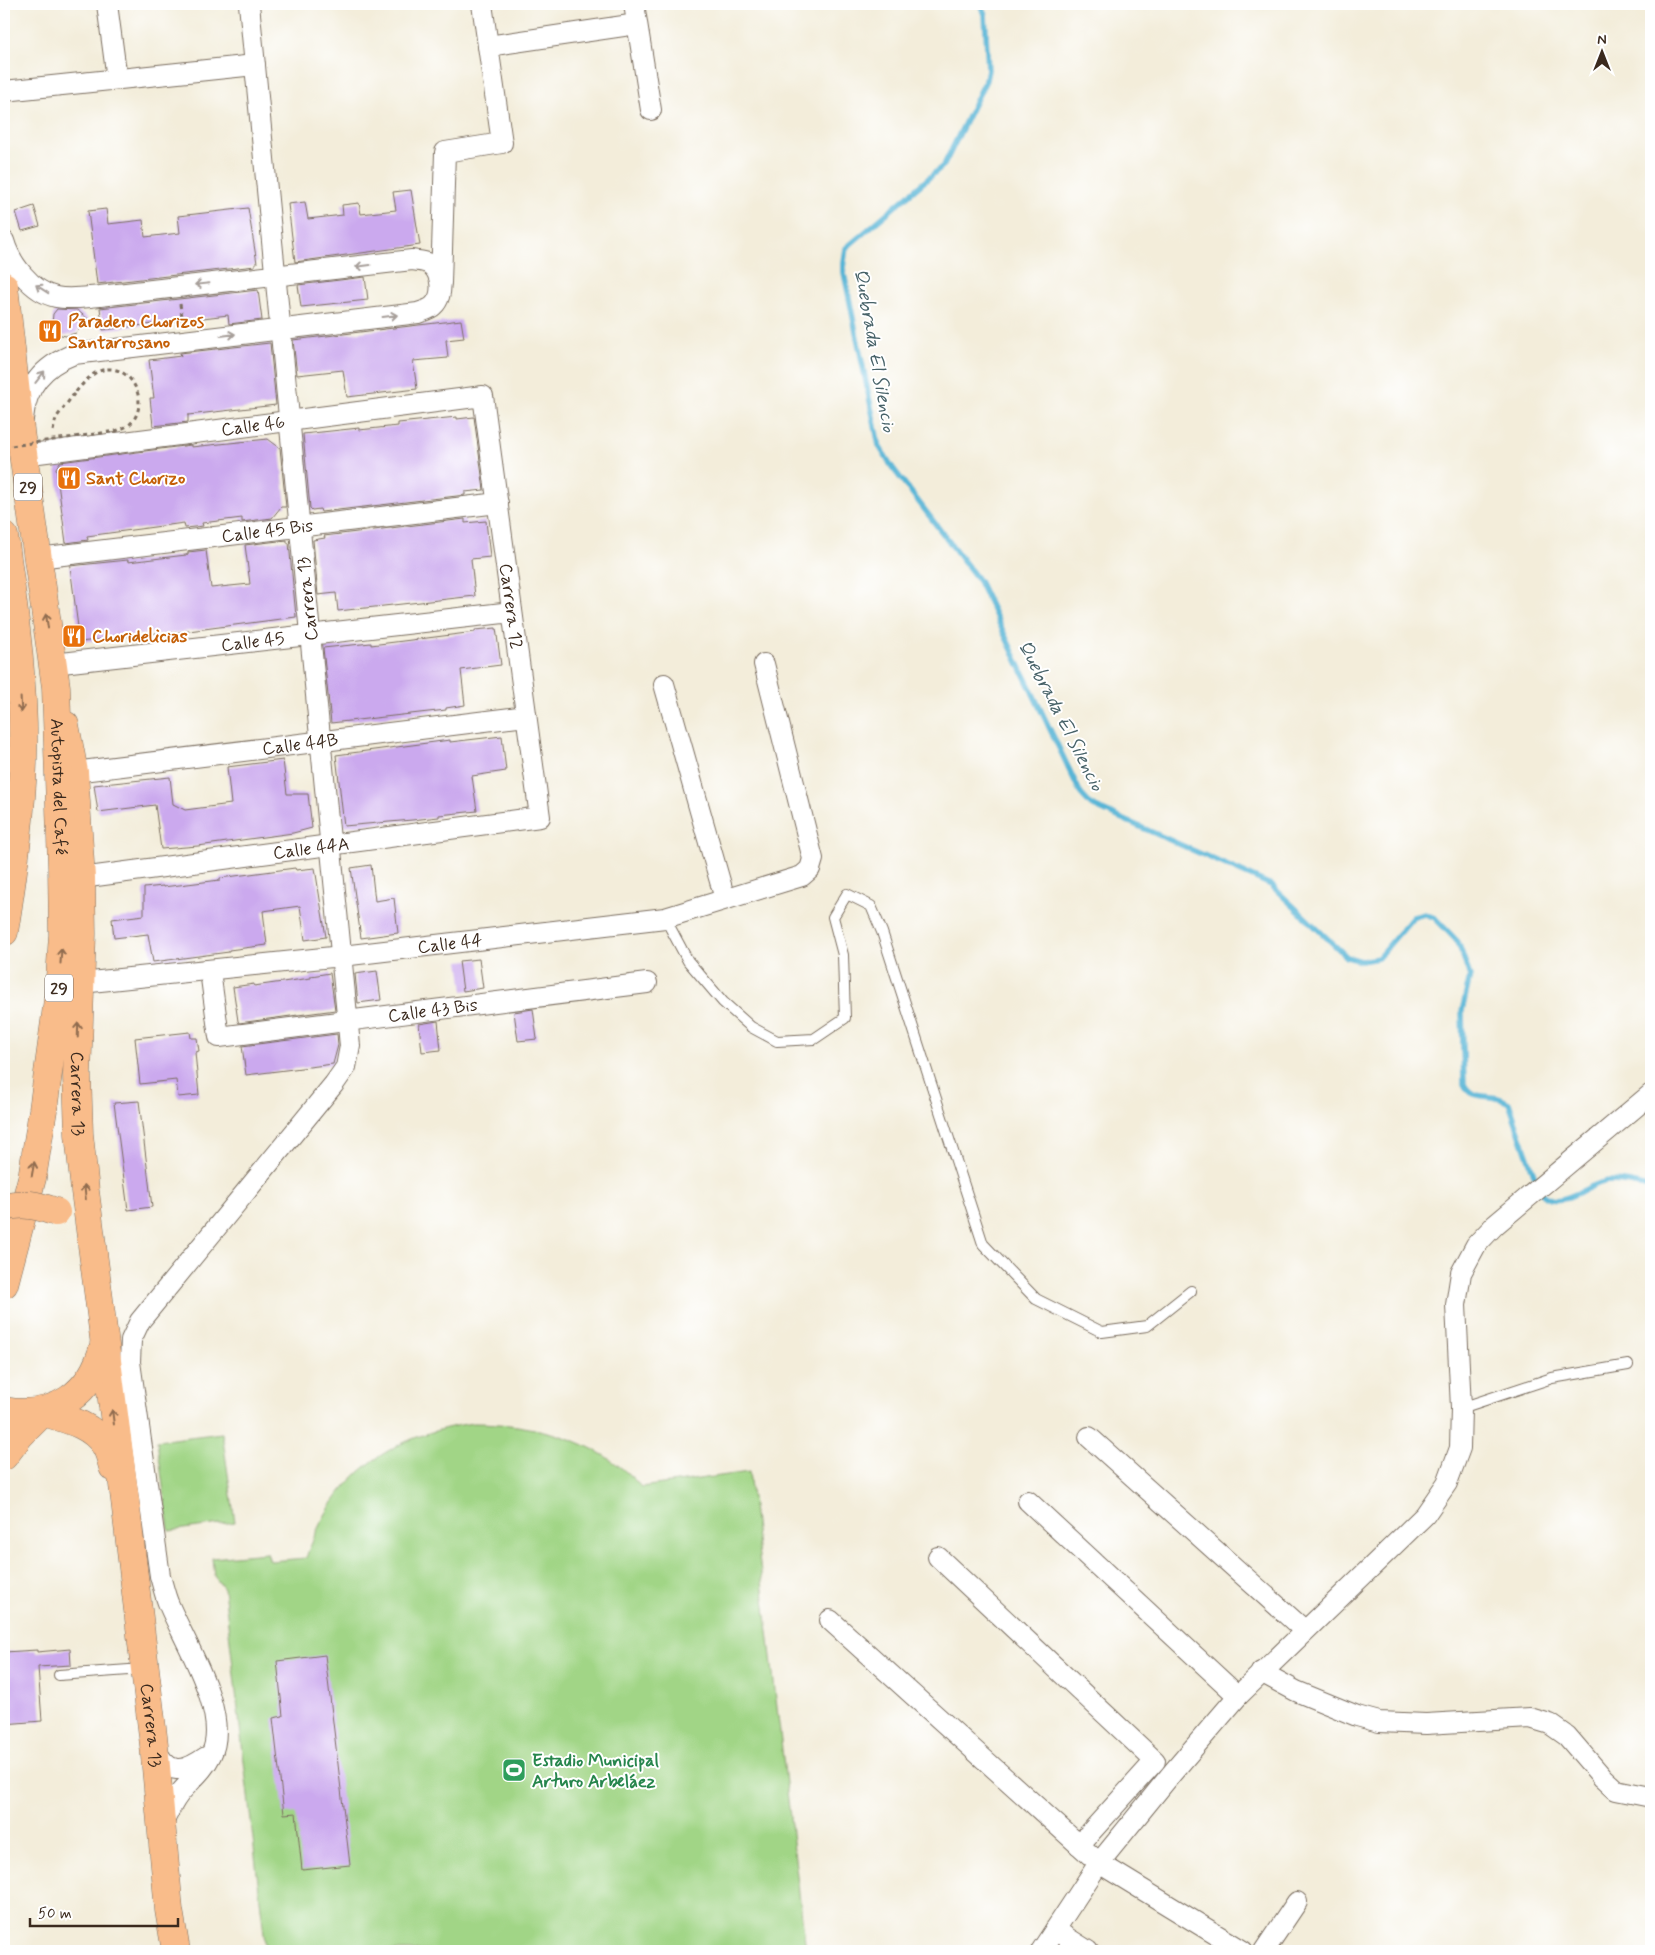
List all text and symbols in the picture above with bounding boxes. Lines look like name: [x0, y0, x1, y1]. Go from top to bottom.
north arrow: [1578, 28, 1628, 78]
text: N: [1597, 31, 1607, 49]
one-way arrow: [356, 261, 372, 271]
water label: Quebrada El Silencio: [848, 266, 901, 435]
one-way arrow: [194, 279, 210, 289]
one-way arrow: [35, 284, 49, 295]
place label: Paradero Chorizos Santarrosano: [68, 310, 204, 355]
one-way arrow: [381, 311, 397, 321]
restaurant icon: Paradero Chorizos Santarrosano: [37, 318, 63, 344]
one-way arrow: [220, 330, 236, 340]
one-way arrow: [34, 371, 45, 384]
street label: Calle 46: [220, 410, 287, 442]
restaurant icon: Sant Chorizo: [56, 465, 82, 491]
place label: Sant Chorizo: [86, 467, 185, 491]
road number: 29: [14, 474, 42, 501]
street label: Calle 45 Bis: [220, 514, 315, 549]
street label: Carrera 13: [292, 555, 324, 642]
street label: Carrera 12: [493, 562, 528, 651]
one-way arrow: [42, 613, 52, 629]
restaurant icon: Choridelicias: [61, 623, 87, 649]
place label: Choridelicias: [92, 625, 188, 649]
street label: Calle 45: [220, 627, 286, 658]
water label: Quebrada El Silencio: [1012, 636, 1110, 796]
one-way arrow: [17, 697, 26, 713]
street label: Autopista del Café: [44, 718, 73, 855]
street label: Calle 44B: [261, 728, 340, 762]
street label: Calle 44A: [272, 832, 351, 866]
street label: Calle 44: [416, 929, 484, 960]
one-way arrow: [57, 948, 66, 964]
road number: 29: [45, 974, 73, 1001]
street label: Calle 43 Bis: [387, 993, 479, 1029]
one-way arrow: [74, 1022, 83, 1038]
street label: Carrera 13: [64, 1051, 90, 1137]
one-way arrow: [29, 1161, 39, 1177]
one-way arrow: [80, 1184, 90, 1200]
one-way arrow: [108, 1409, 118, 1425]
street label: Carrera 13: [134, 1682, 167, 1769]
place label: Estadio Municipal Arturo Arbeláez: [532, 1749, 659, 1794]
sports icon: Estadio Municipal Arturo Arbeláez: [501, 1757, 527, 1783]
scale bar: [30, 1895, 178, 1927]
text: 50 m: [38, 1904, 72, 1924]

